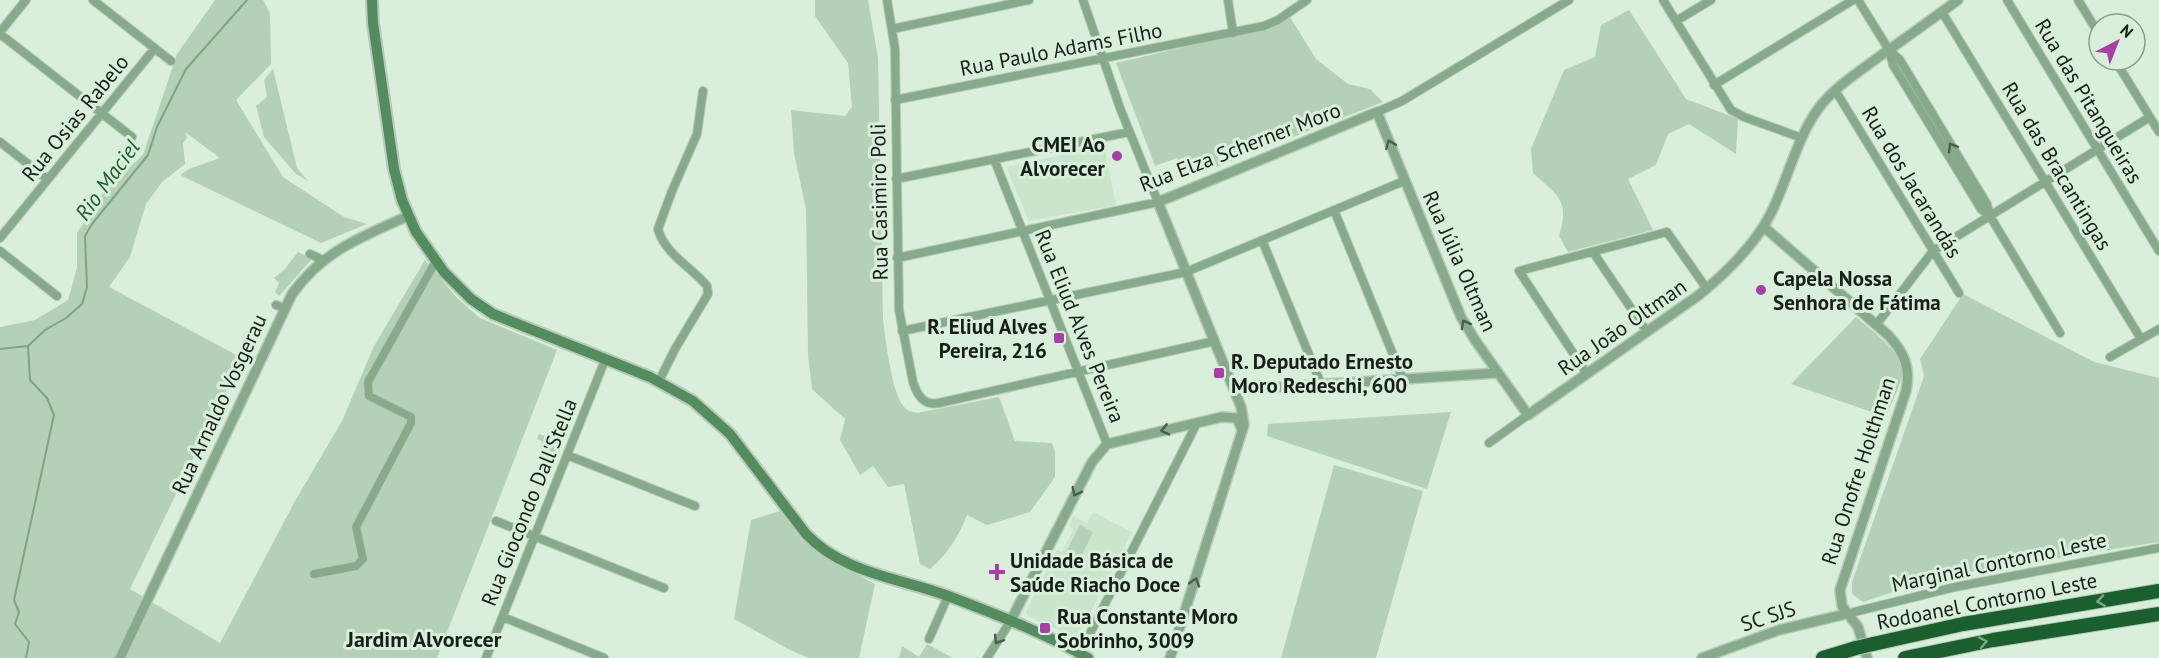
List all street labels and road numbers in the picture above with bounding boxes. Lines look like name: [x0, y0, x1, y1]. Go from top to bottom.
street label: Rua das Pitangueiras: [2029, 14, 2149, 188]
street label: Rua Paulo Adams Filho: [958, 16, 1164, 82]
street label: Rua Osias Rabelo: [16, 49, 134, 187]
street label: Rua das Bracantingas: [1996, 77, 2118, 255]
street label: Rua Elza Scherner Moro: [1135, 96, 1345, 198]
street label: Rua dos Jacarandás: [1856, 101, 1968, 263]
street label: Rua Casimiro Poli: [864, 123, 894, 281]
street label: Rua Júlia Oltman: [1417, 186, 1503, 336]
street label: Rua Eliud Alves Pereira: [1029, 225, 1131, 427]
street label: Rua João Oltman: [1552, 273, 1692, 381]
street label: Rua Arnaldo Vosgerau: [165, 310, 273, 498]
street label: Rua Onofre Holthman: [1815, 374, 1901, 568]
street label: Rua Giocondo Dall'Stella: [475, 394, 583, 610]
street label: Marginal Contorno Leste: [1889, 526, 2109, 598]
street label: Rodoanel Contorno Leste: [1875, 566, 2099, 636]
street label: SC SJS: [1737, 594, 1799, 638]

